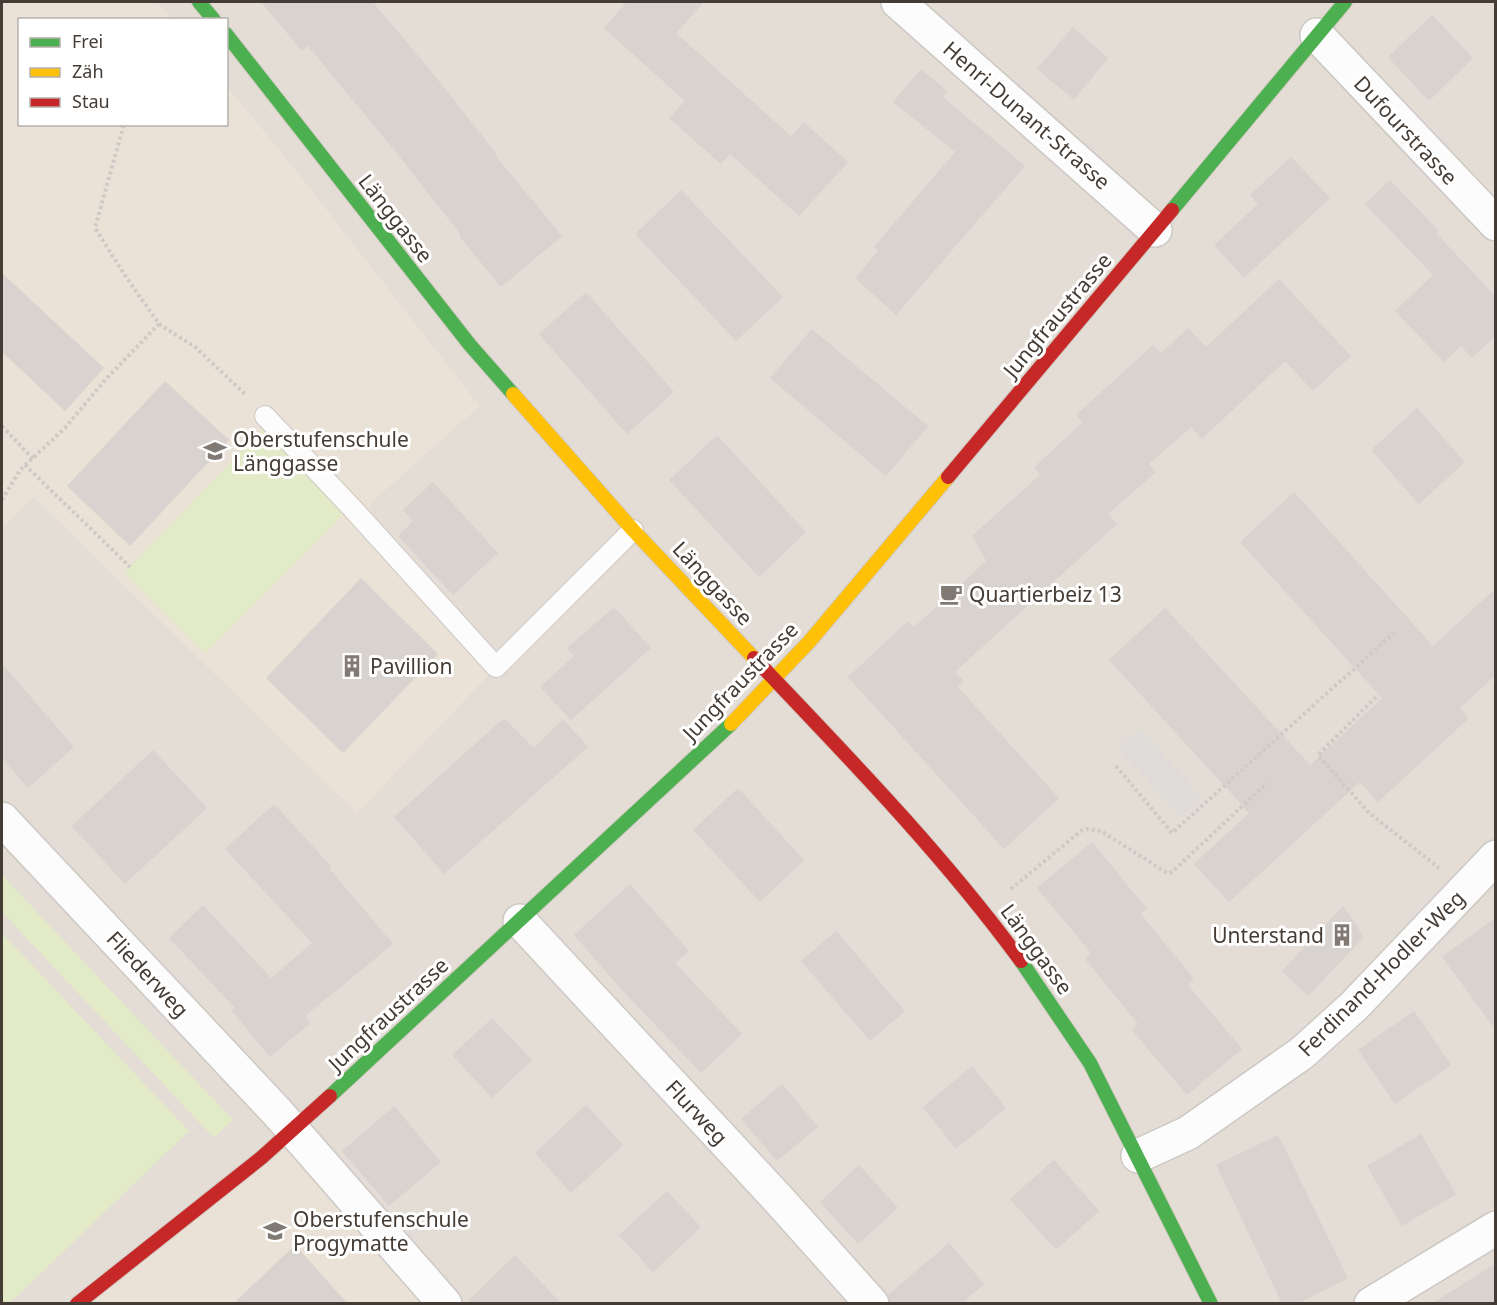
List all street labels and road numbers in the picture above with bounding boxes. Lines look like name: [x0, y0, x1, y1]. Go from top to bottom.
street label: Henri-Dunant-Strasse: [938, 35, 1116, 195]
street label: Dufourstrasse: [1348, 69, 1464, 191]
street label: Länggasse: [353, 168, 439, 268]
street label: Jungfraustrasse: [995, 247, 1117, 385]
street label: Länggasse: [667, 535, 759, 631]
street label: Jungfraustrasse: [675, 616, 804, 748]
street label: Ferdinand-Hodler-Weg: [1292, 884, 1470, 1062]
street label: Länggasse: [995, 898, 1079, 1000]
street label: Fliederweg: [101, 925, 195, 1023]
street label: Jungfraustrasse: [320, 951, 454, 1078]
street label: Flurweg: [660, 1073, 734, 1151]

